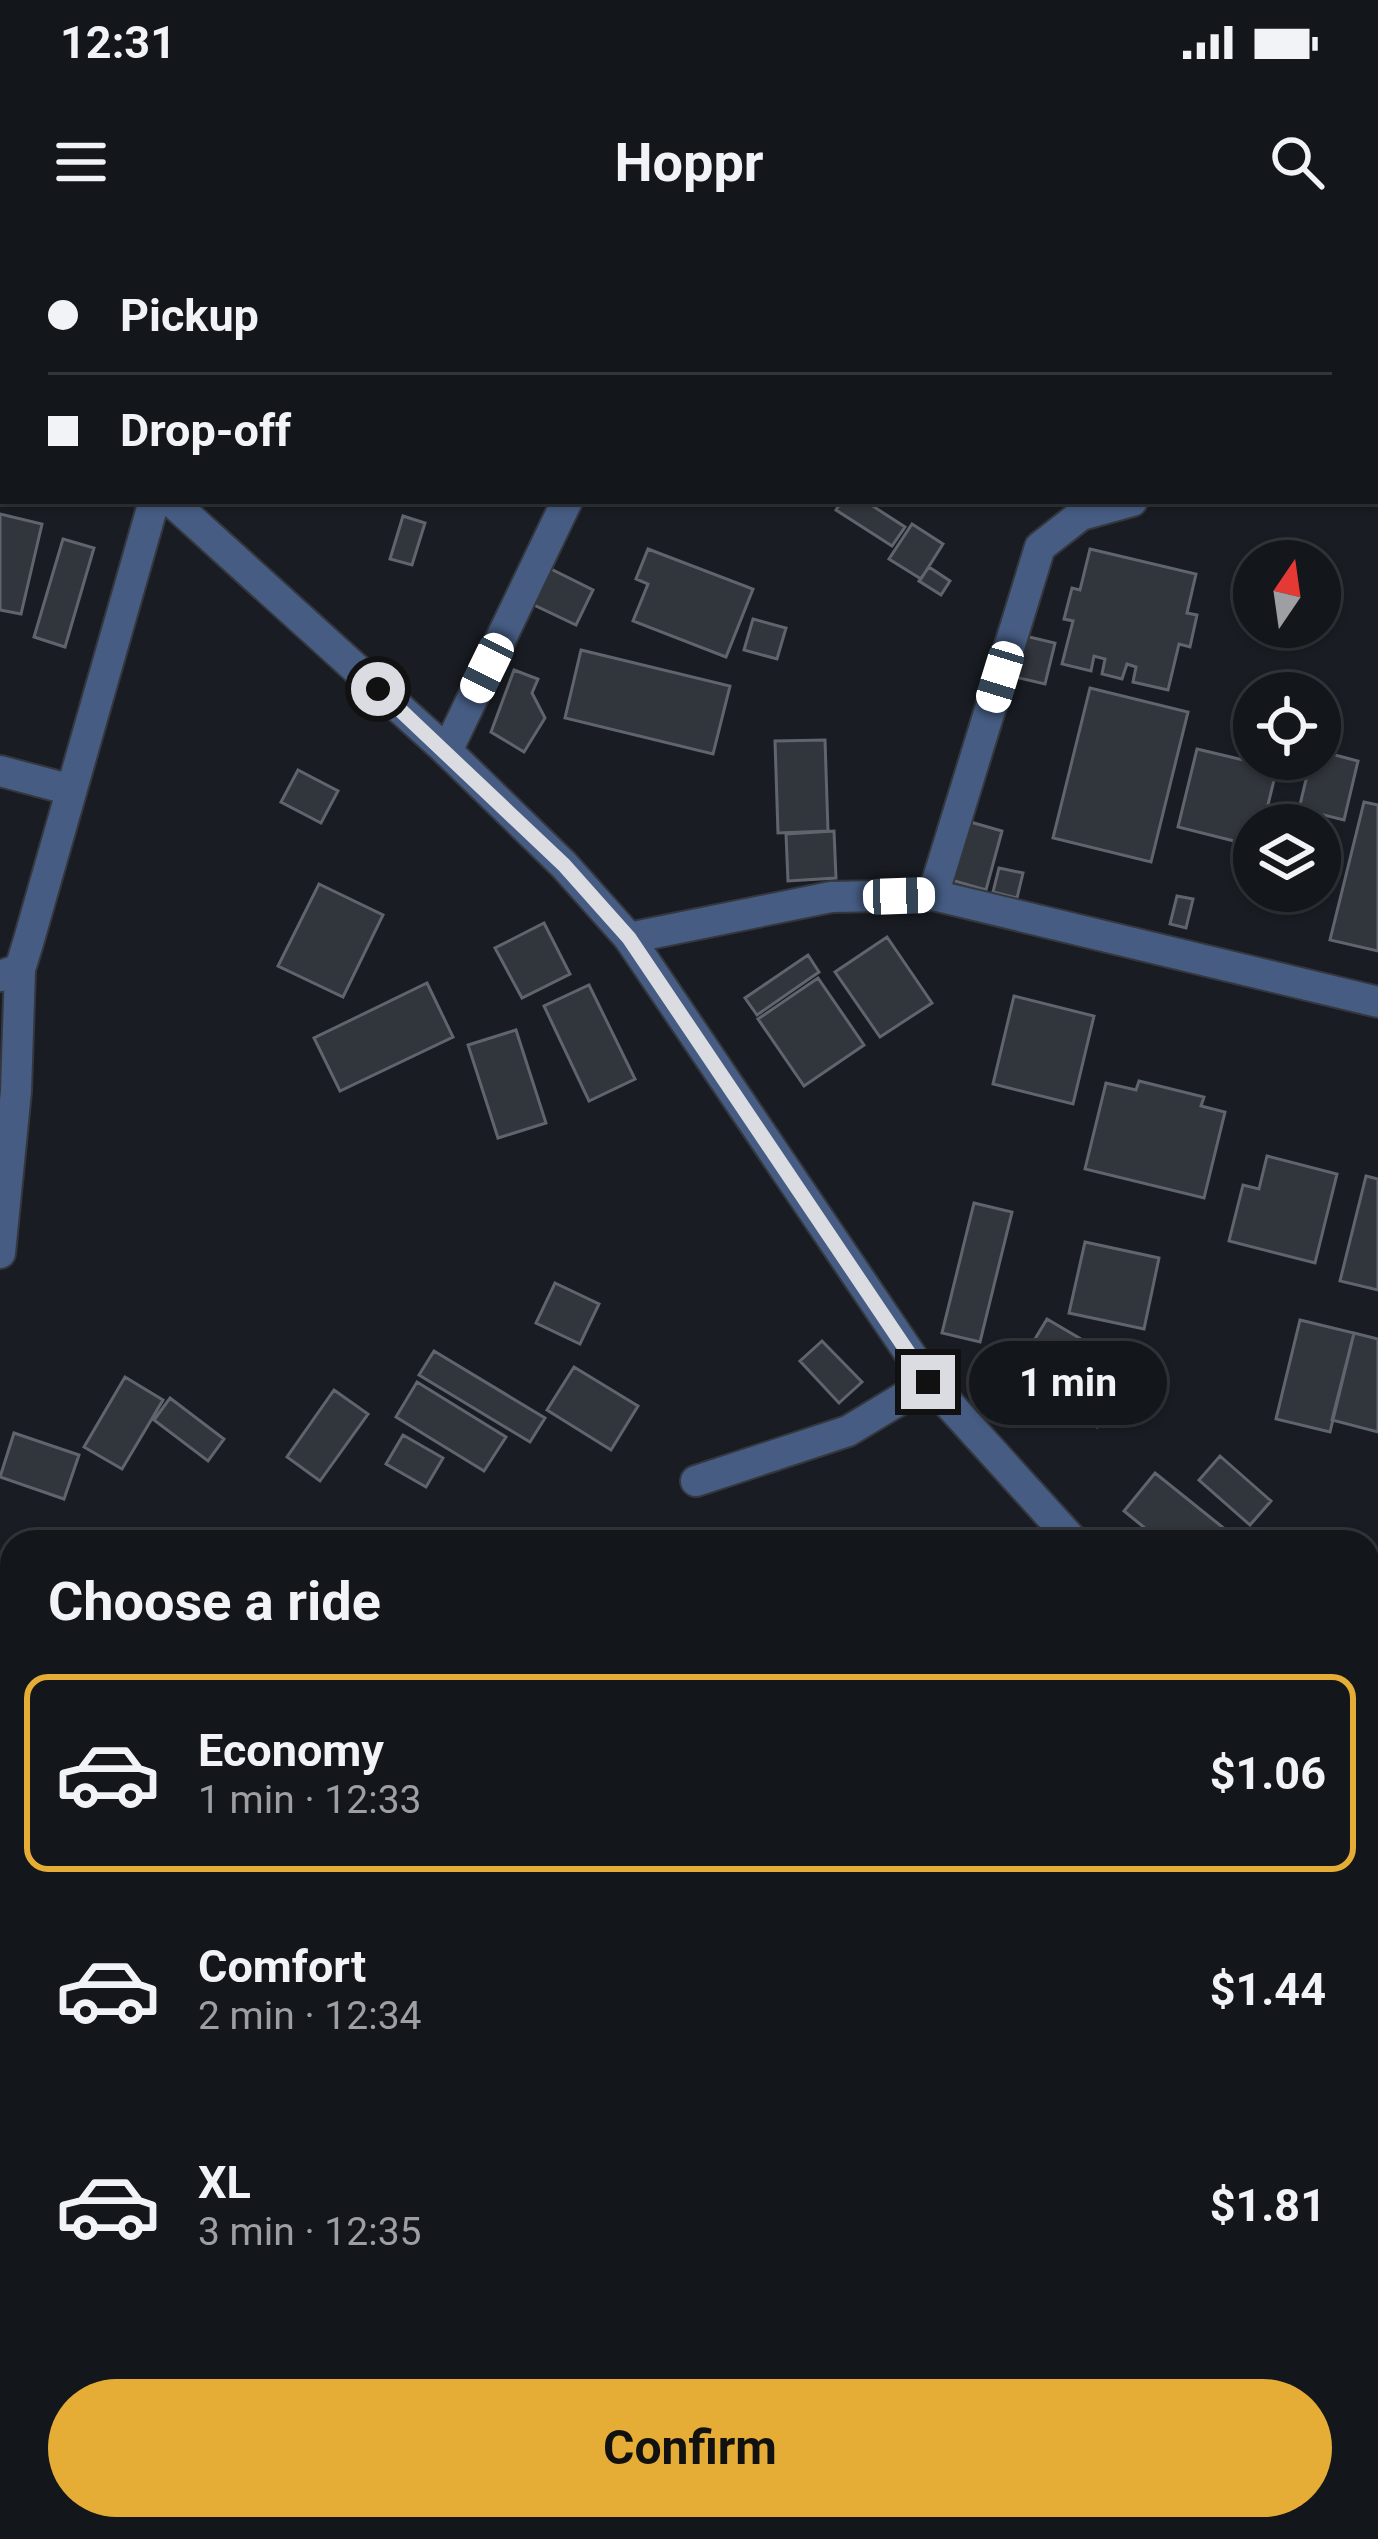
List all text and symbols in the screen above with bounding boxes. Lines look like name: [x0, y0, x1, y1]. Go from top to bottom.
text: 12:31: [60, 16, 176, 69]
icon: menu: [48, 129, 114, 195]
icon: search: [1264, 129, 1330, 195]
text: Hoppr: [614, 131, 764, 194]
text: Pickup: [120, 289, 259, 342]
text: Drop-off: [120, 404, 291, 457]
north arrow: [1233, 540, 1341, 648]
map controls: [1233, 540, 1341, 912]
car: [455, 628, 519, 708]
car: [972, 637, 1028, 717]
route start: [351, 662, 405, 716]
button: locate: [1233, 672, 1341, 780]
button: layers: [1233, 804, 1341, 912]
car: [862, 877, 936, 915]
callout: 1 min: [970, 1340, 1168, 1424]
route end: [901, 1355, 955, 1409]
text: 1 min: [1019, 1360, 1117, 1406]
text: Choose a ride: [48, 1570, 381, 1633]
icon: car: [54, 1719, 162, 1827]
text: Economy: [198, 1724, 384, 1777]
text: $1.06: [1210, 1747, 1326, 1800]
text: 1 min · 12:33: [198, 1777, 421, 1823]
icon: car: [54, 1935, 162, 2043]
text: Comfort: [198, 1940, 366, 1993]
text: $1.44: [1210, 1963, 1326, 2016]
text: 2 min · 12:34: [198, 1993, 421, 2039]
icon: car: [54, 2151, 162, 2259]
text: XL: [198, 2156, 251, 2209]
text: $1.81: [1210, 2179, 1326, 2232]
text: 3 min · 12:35: [198, 2209, 421, 2255]
button: Confirm: [48, 2379, 1332, 2517]

